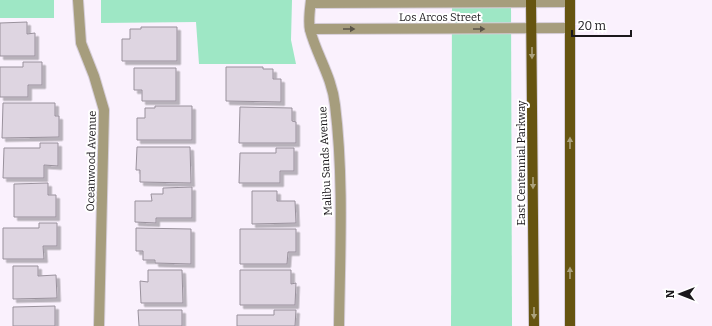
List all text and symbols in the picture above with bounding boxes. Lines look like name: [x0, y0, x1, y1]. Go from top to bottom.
street label: Los Arcos Street: [399, 11, 481, 24]
scale bar: [572, 12, 631, 38]
text: 20 m: [578, 19, 607, 33]
one-way arrow: [343, 26, 356, 32]
one-way arrow: [473, 26, 486, 32]
one-way arrow: [529, 47, 535, 60]
street label: East Centennial Parkway: [515, 100, 528, 226]
street label: Malibu Sands Avenue: [316, 106, 335, 216]
street label: Oceanwood Avenue: [84, 110, 99, 212]
one-way arrow: [567, 136, 573, 149]
one-way arrow: [530, 177, 536, 190]
one-way arrow: [567, 266, 573, 279]
north arrow: [660, 274, 700, 314]
text: N: [664, 289, 677, 298]
one-way arrow: [531, 307, 537, 320]

